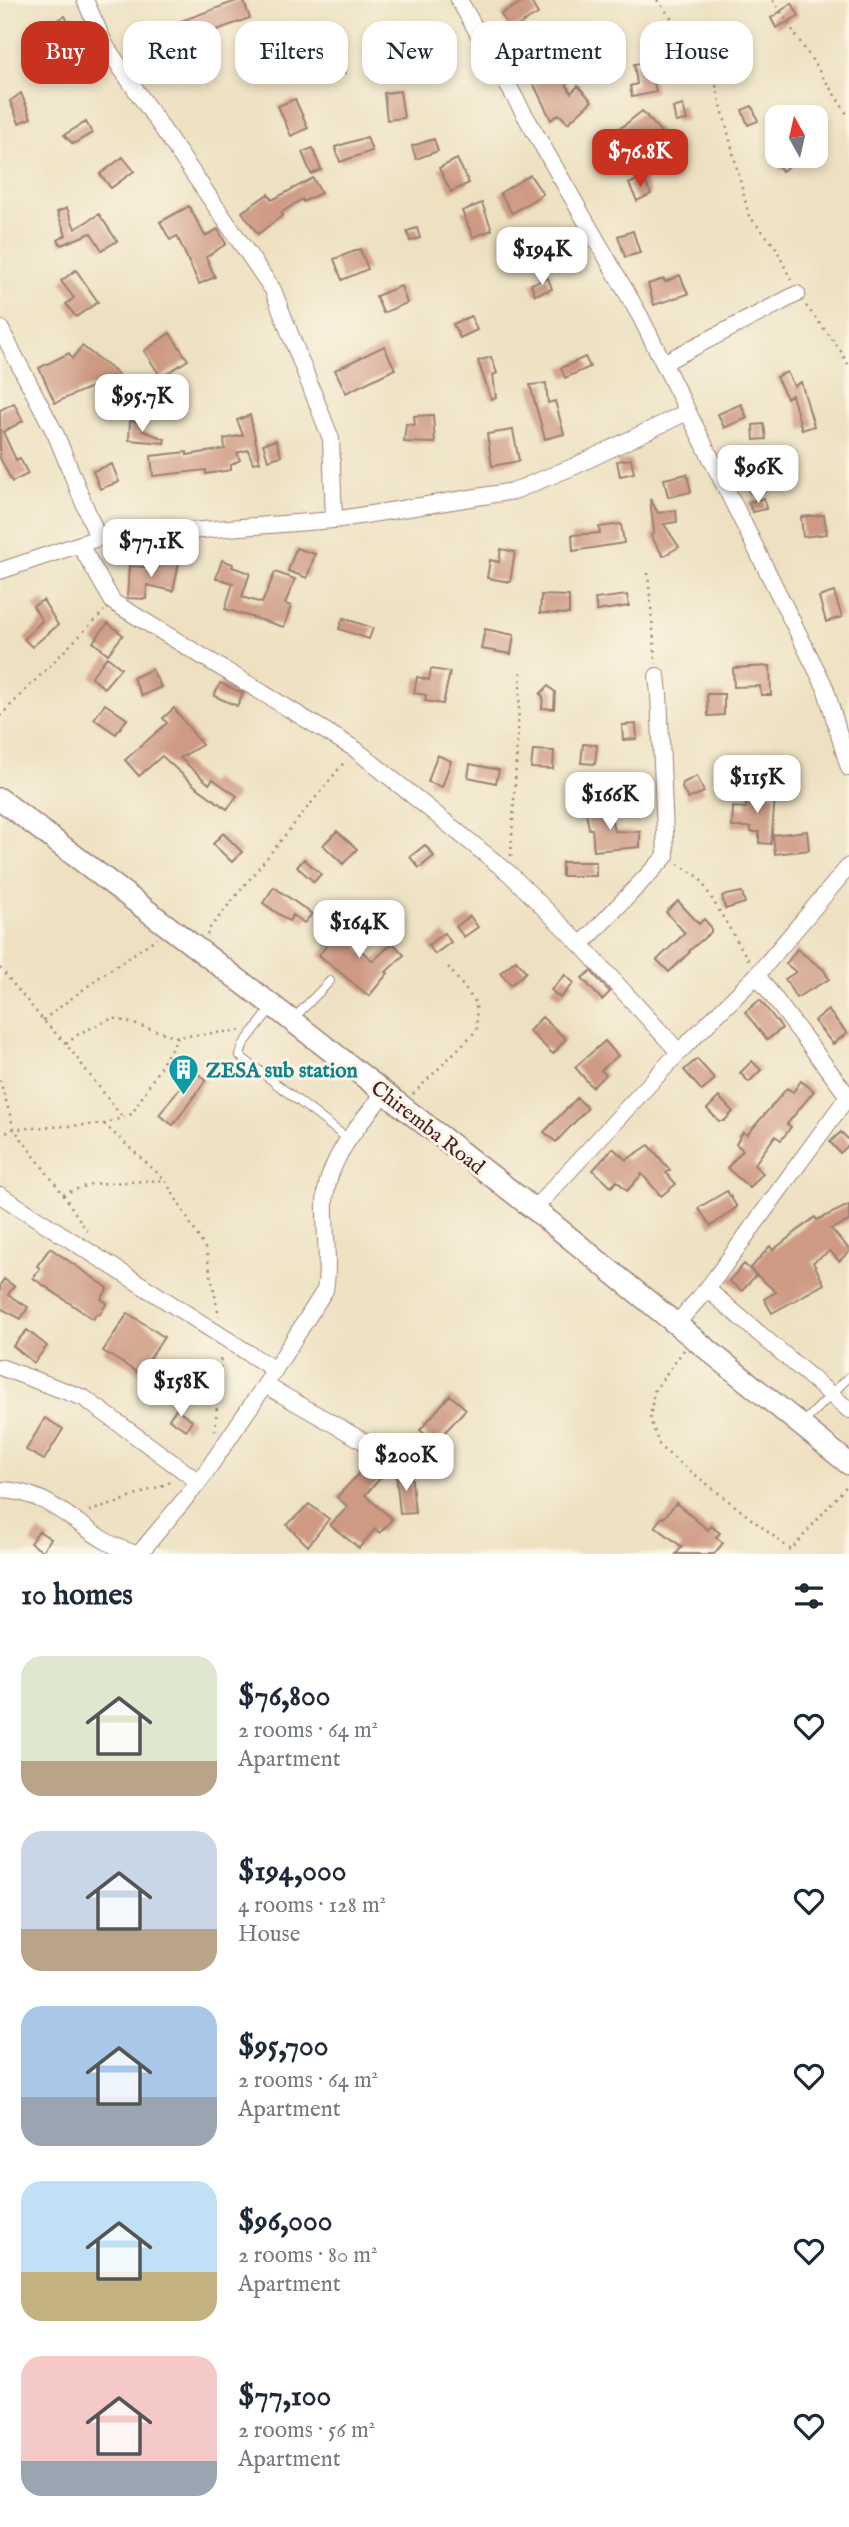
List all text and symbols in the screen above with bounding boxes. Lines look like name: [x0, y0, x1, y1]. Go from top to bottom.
chip: Buy: [21, 21, 109, 84]
chip: Rent: [123, 21, 221, 84]
chip: Filters: [235, 21, 348, 84]
chip: New: [362, 21, 457, 84]
chip: Apartment: [471, 21, 626, 84]
chip: House: [640, 21, 753, 84]
north arrow: [765, 105, 828, 168]
map controls: [765, 105, 828, 168]
pin: $76.8K: [583, 130, 697, 189]
text: $76.8K: [608, 137, 672, 166]
pin: $194K: [493, 228, 591, 287]
text: $194K: [512, 235, 572, 264]
pin: $95.7K: [85, 374, 199, 434]
text: $95.7K: [111, 382, 173, 411]
pin: $96K: [717, 446, 799, 505]
text: $96K: [733, 453, 783, 482]
pin: $77.1K: [94, 520, 208, 579]
text: $77.1K: [119, 527, 183, 556]
pin: $115K: [708, 756, 806, 815]
text: $115K: [730, 763, 784, 792]
pin: $166K: [561, 772, 659, 832]
text: $166K: [581, 780, 639, 809]
pin: $164K: [310, 900, 408, 960]
text: $164K: [330, 908, 388, 937]
building icon: ZESA sub station: [166, 1053, 200, 1097]
place label: ZESA sub station: [206, 1058, 358, 1085]
street label: Chiremba Road: [365, 1075, 490, 1182]
pin: $158K: [132, 1360, 230, 1419]
text: $158K: [153, 1367, 209, 1396]
pin: $200K: [357, 1434, 455, 1493]
text: $200K: [375, 1441, 437, 1470]
text: 10 homes: [21, 1577, 133, 1615]
icon: filters: [790, 1577, 828, 1615]
text: $76,800: [238, 1678, 331, 1716]
icon: home: [77, 1684, 161, 1768]
icon: heart: [790, 1707, 828, 1745]
text: 2 rooms · 64 m²: [238, 1716, 378, 1745]
text: Apartment: [238, 1745, 341, 1774]
text: $194,000: [238, 1853, 346, 1891]
icon: home: [77, 1859, 161, 1943]
icon: heart: [790, 1882, 828, 1920]
text: 4 rooms · 128 m²: [238, 1891, 386, 1920]
text: House: [238, 1920, 300, 1949]
text: $95,700: [238, 2028, 328, 2066]
icon: home: [77, 2034, 161, 2118]
icon: heart: [790, 2057, 828, 2095]
text: 2 rooms · 64 m²: [238, 2066, 378, 2095]
text: Apartment: [238, 2095, 341, 2124]
text: $96,000: [238, 2203, 333, 2241]
icon: home: [77, 2209, 161, 2293]
icon: heart: [790, 2232, 828, 2270]
text: 2 rooms · 80 m²: [238, 2241, 378, 2270]
text: Apartment: [238, 2270, 341, 2299]
text: $77,100: [238, 2378, 331, 2416]
icon: home: [77, 2384, 161, 2468]
icon: heart: [790, 2407, 828, 2445]
text: 2 rooms · 56 m²: [238, 2416, 375, 2445]
text: Apartment: [238, 2445, 341, 2474]

